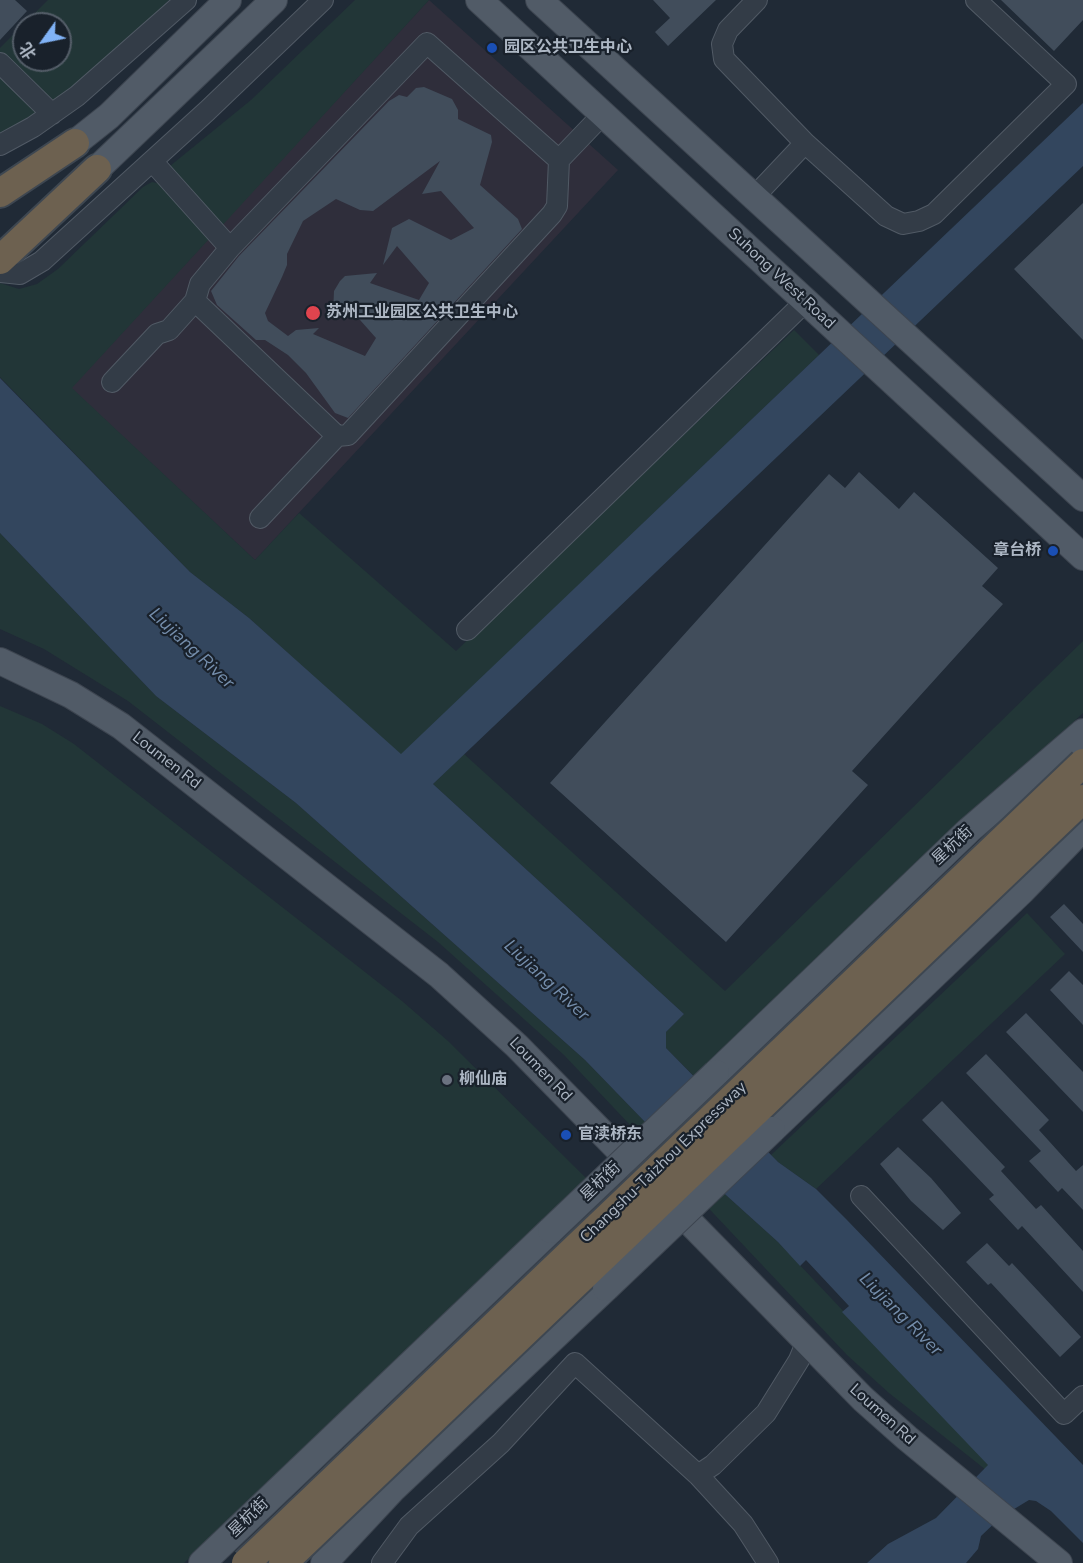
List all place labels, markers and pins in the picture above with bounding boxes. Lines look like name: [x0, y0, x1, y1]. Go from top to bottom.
place label: 园区公共卫生中心: [504, 38, 632, 58]
marker: 园区公共卫生中心: [485, 41, 499, 55]
place label: 苏州工业园区公共卫生中心: [326, 303, 518, 323]
marker: 苏州工业园区公共卫生中心: [304, 304, 322, 322]
place label: 章台桥: [993, 541, 1041, 561]
marker: 章台桥: [1046, 544, 1060, 558]
place label: 柳仙庙: [459, 1070, 507, 1090]
marker: 柳仙庙: [440, 1073, 454, 1087]
place label: 官渎桥东: [578, 1125, 642, 1145]
marker: 官渎桥东: [559, 1128, 573, 1142]

